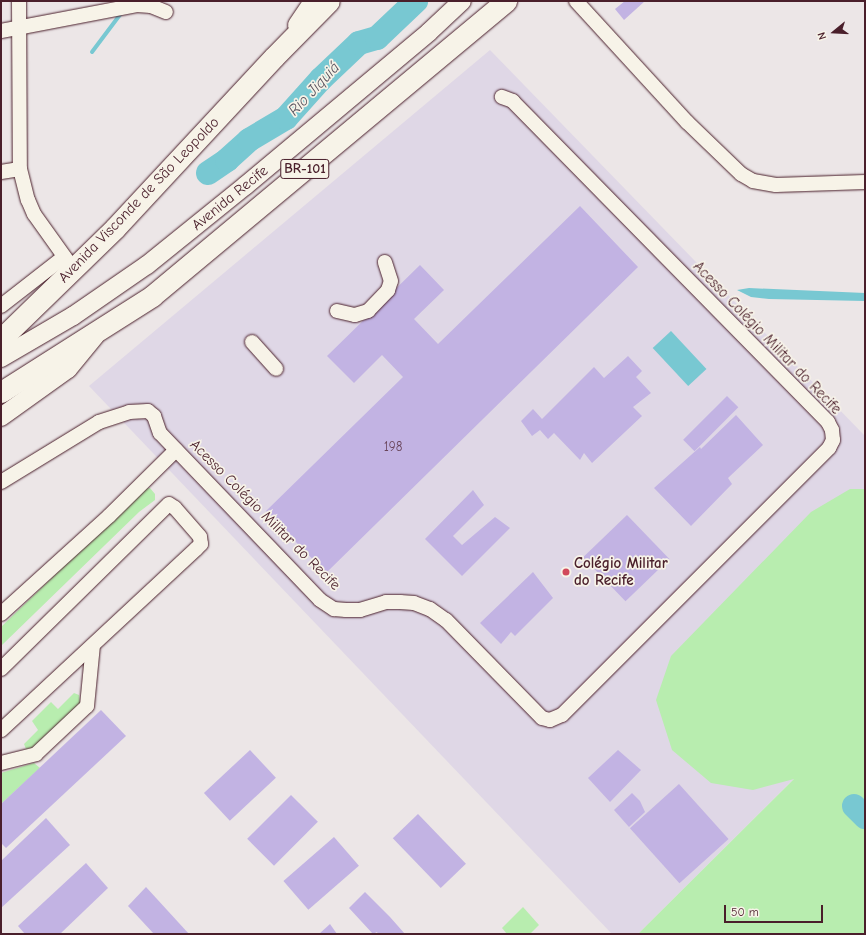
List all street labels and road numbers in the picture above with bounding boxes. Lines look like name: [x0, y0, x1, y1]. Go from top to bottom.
street label: Avenida Visconde de São Leopoldo: [55, 113, 223, 287]
road number: BR-101: [280, 157, 330, 181]
street label: Avenida Recife: [188, 162, 272, 234]
street label: Acesso Colégio Militar do Recife: [689, 258, 845, 418]
street label: Acesso Colégio Militar do Recife: [186, 436, 344, 594]

